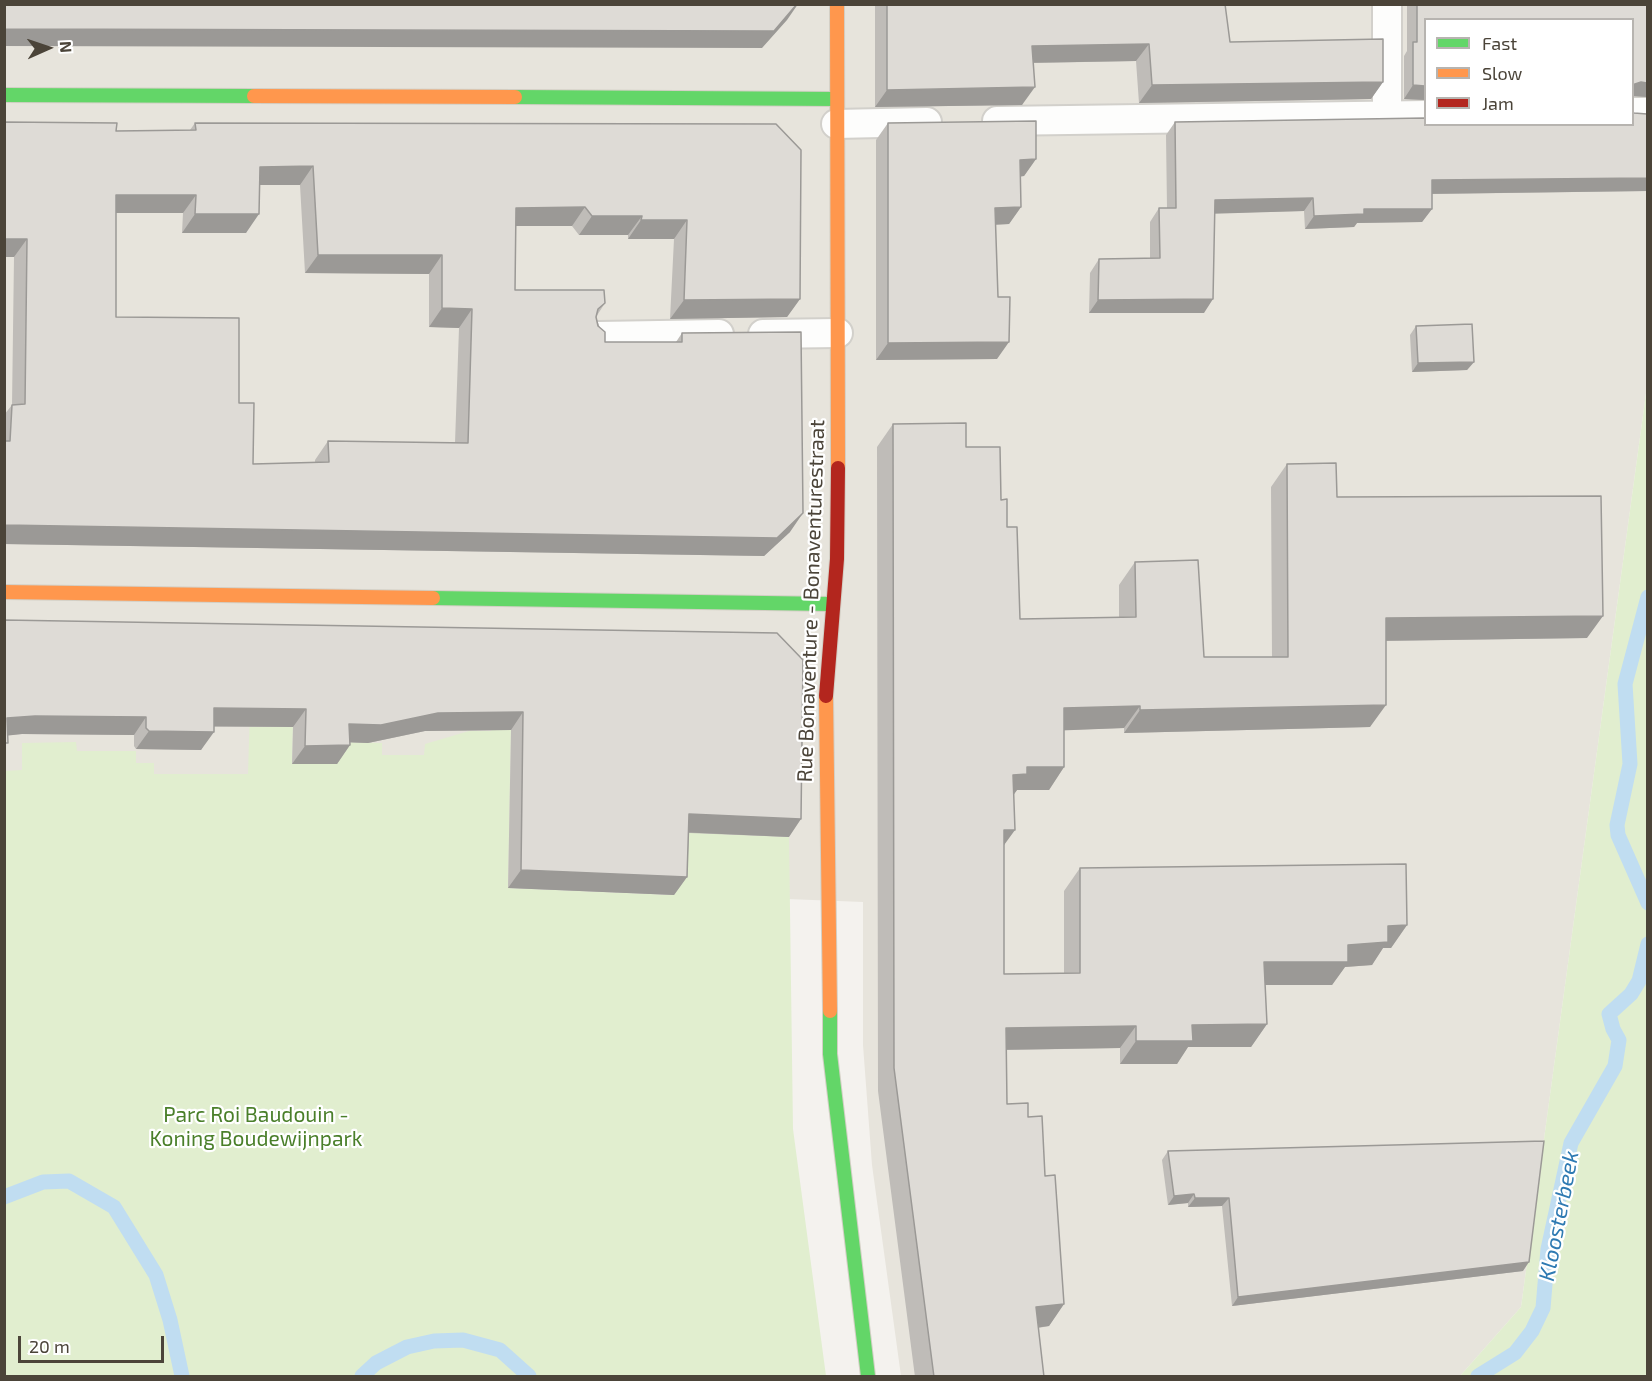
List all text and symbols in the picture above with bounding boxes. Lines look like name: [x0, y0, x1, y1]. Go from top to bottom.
north arrow: [18, 18, 78, 78]
legend: [1424, 18, 1634, 126]
text: Fast: [1482, 32, 1517, 54]
text: N: [57, 41, 76, 53]
text: Slow: [1482, 62, 1522, 84]
text: Jam: [1482, 92, 1514, 114]
street label: Rue Bonaventure - Bonaventurestraat: [792, 419, 830, 783]
park label: Parc Roi Baudouin - Koning Boudewijnpark: [149, 1102, 363, 1152]
water label: Kloosterbeek: [1533, 1149, 1585, 1283]
scale bar: [21, 1324, 166, 1362]
text: 20 m: [29, 1335, 70, 1357]

